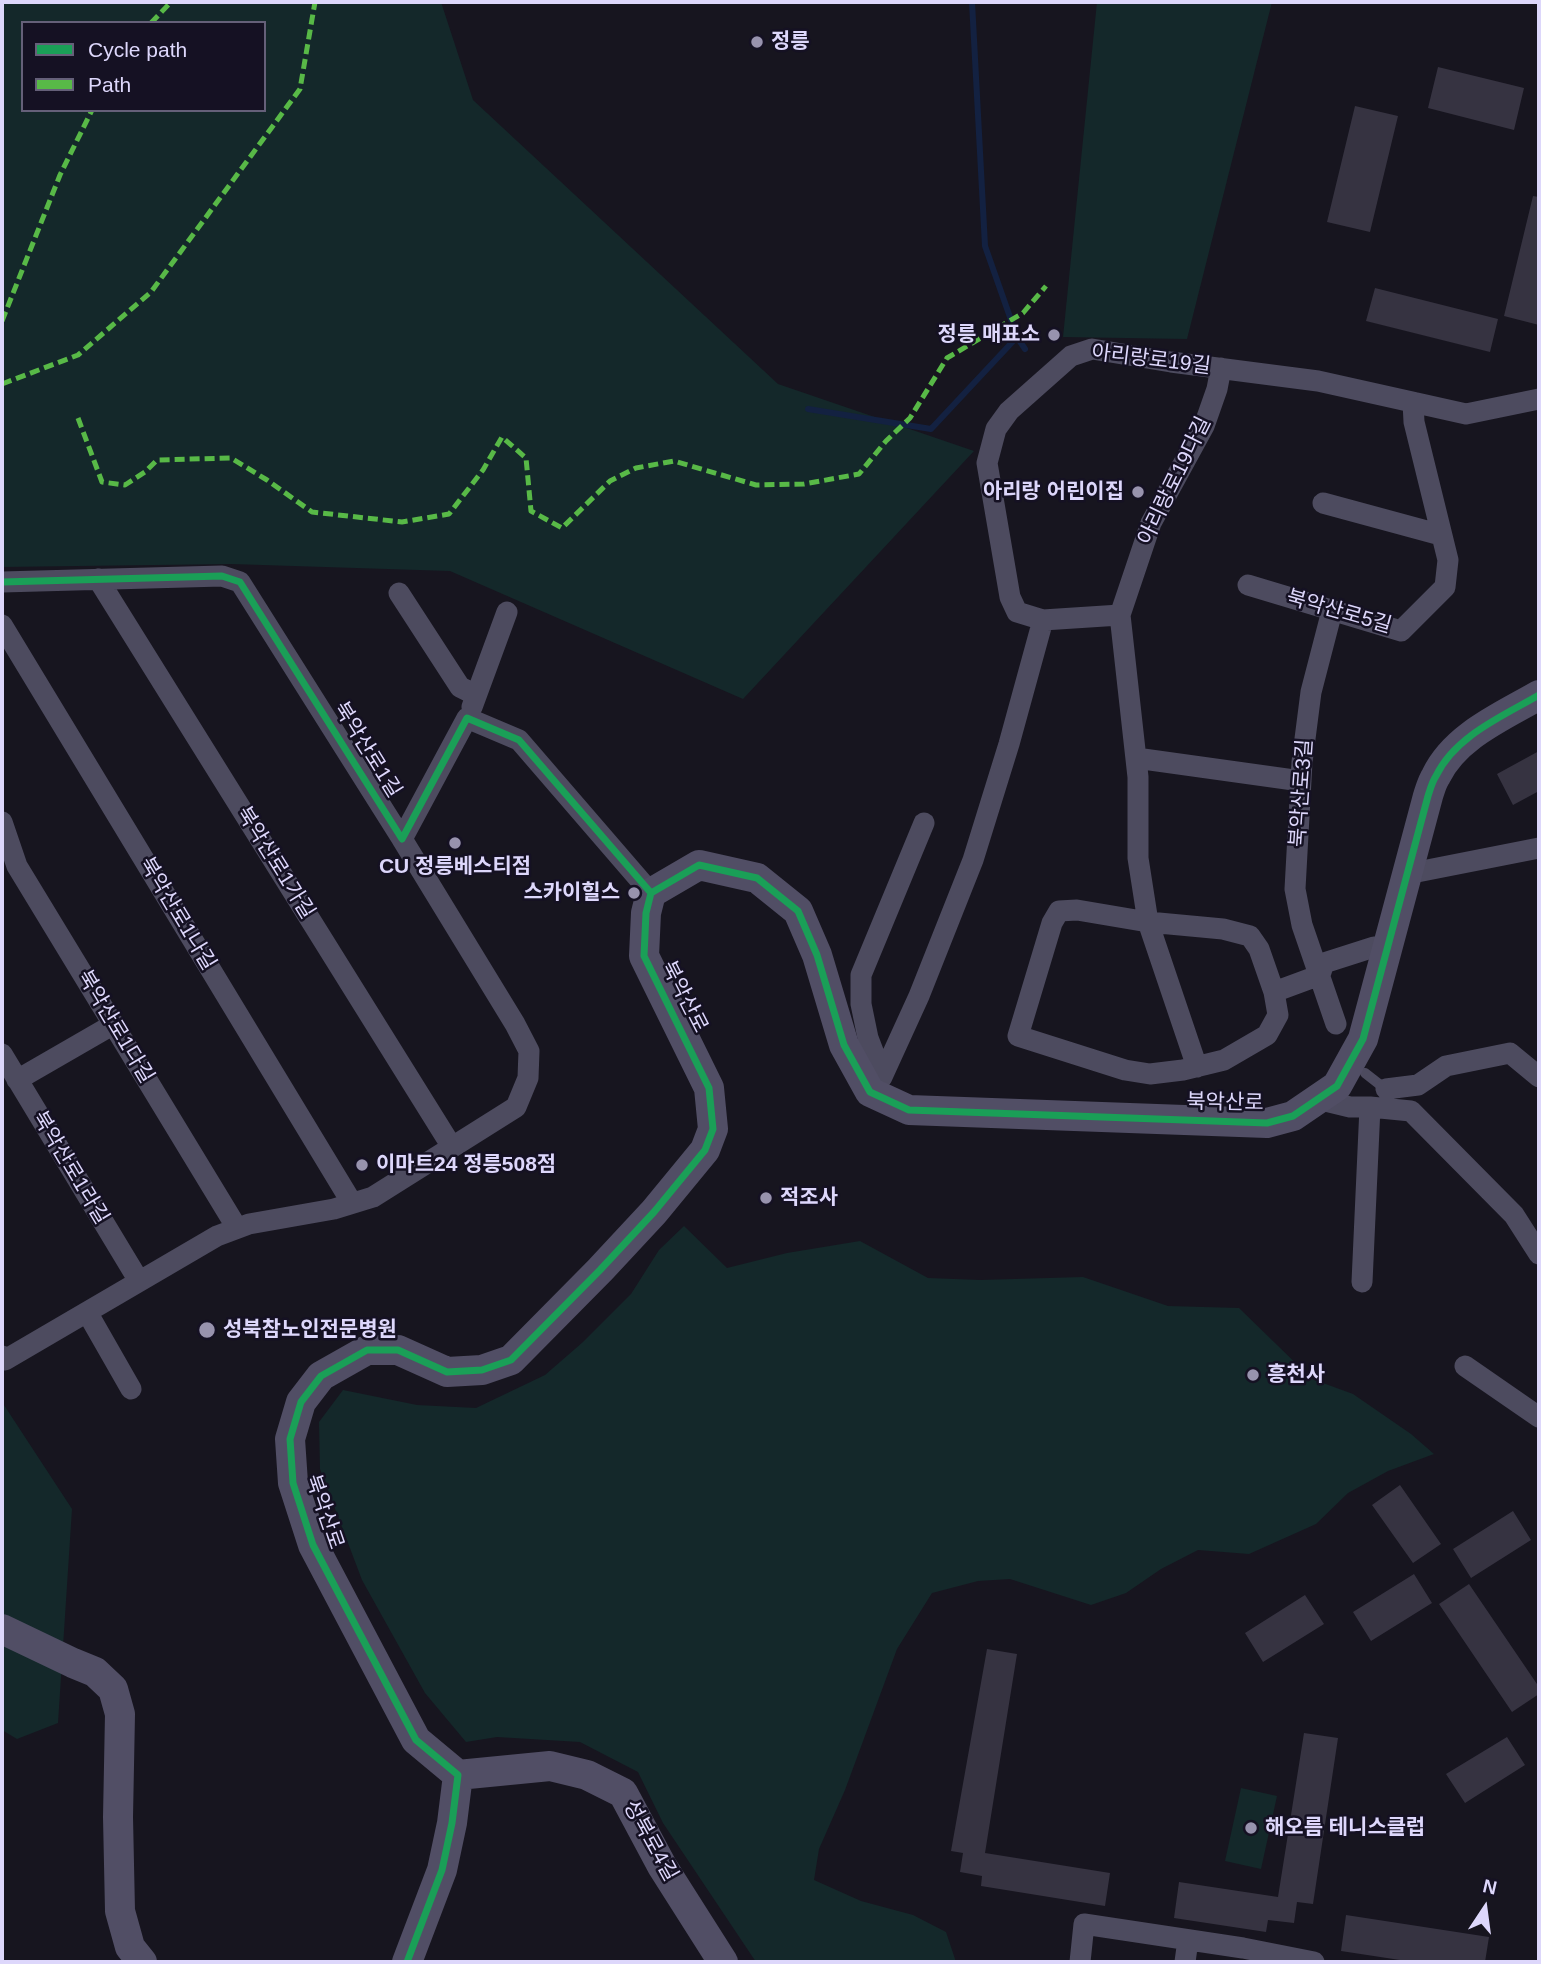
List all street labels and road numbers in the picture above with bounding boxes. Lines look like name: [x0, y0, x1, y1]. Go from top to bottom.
street label: 아리랑로19길: [1090, 340, 1212, 380]
street label: 아리랑로19다길: [1133, 413, 1217, 549]
street label: 북악산로5길: [1283, 585, 1395, 639]
street label: 북악산로1길: [328, 697, 406, 803]
street label: 북악산로3길: [1286, 738, 1318, 848]
street label: 북악산로1가길: [231, 802, 319, 924]
street label: 북악산로1나길: [133, 853, 221, 975]
street label: 북악산로: [655, 957, 713, 1037]
street label: 북악산로1다길: [71, 966, 159, 1088]
street label: 북악산로: [1186, 1090, 1264, 1116]
street label: 북악산로1라길: [26, 1107, 114, 1229]
street label: 북악산로: [300, 1471, 348, 1553]
street label: 성북로4길: [617, 1796, 683, 1886]

